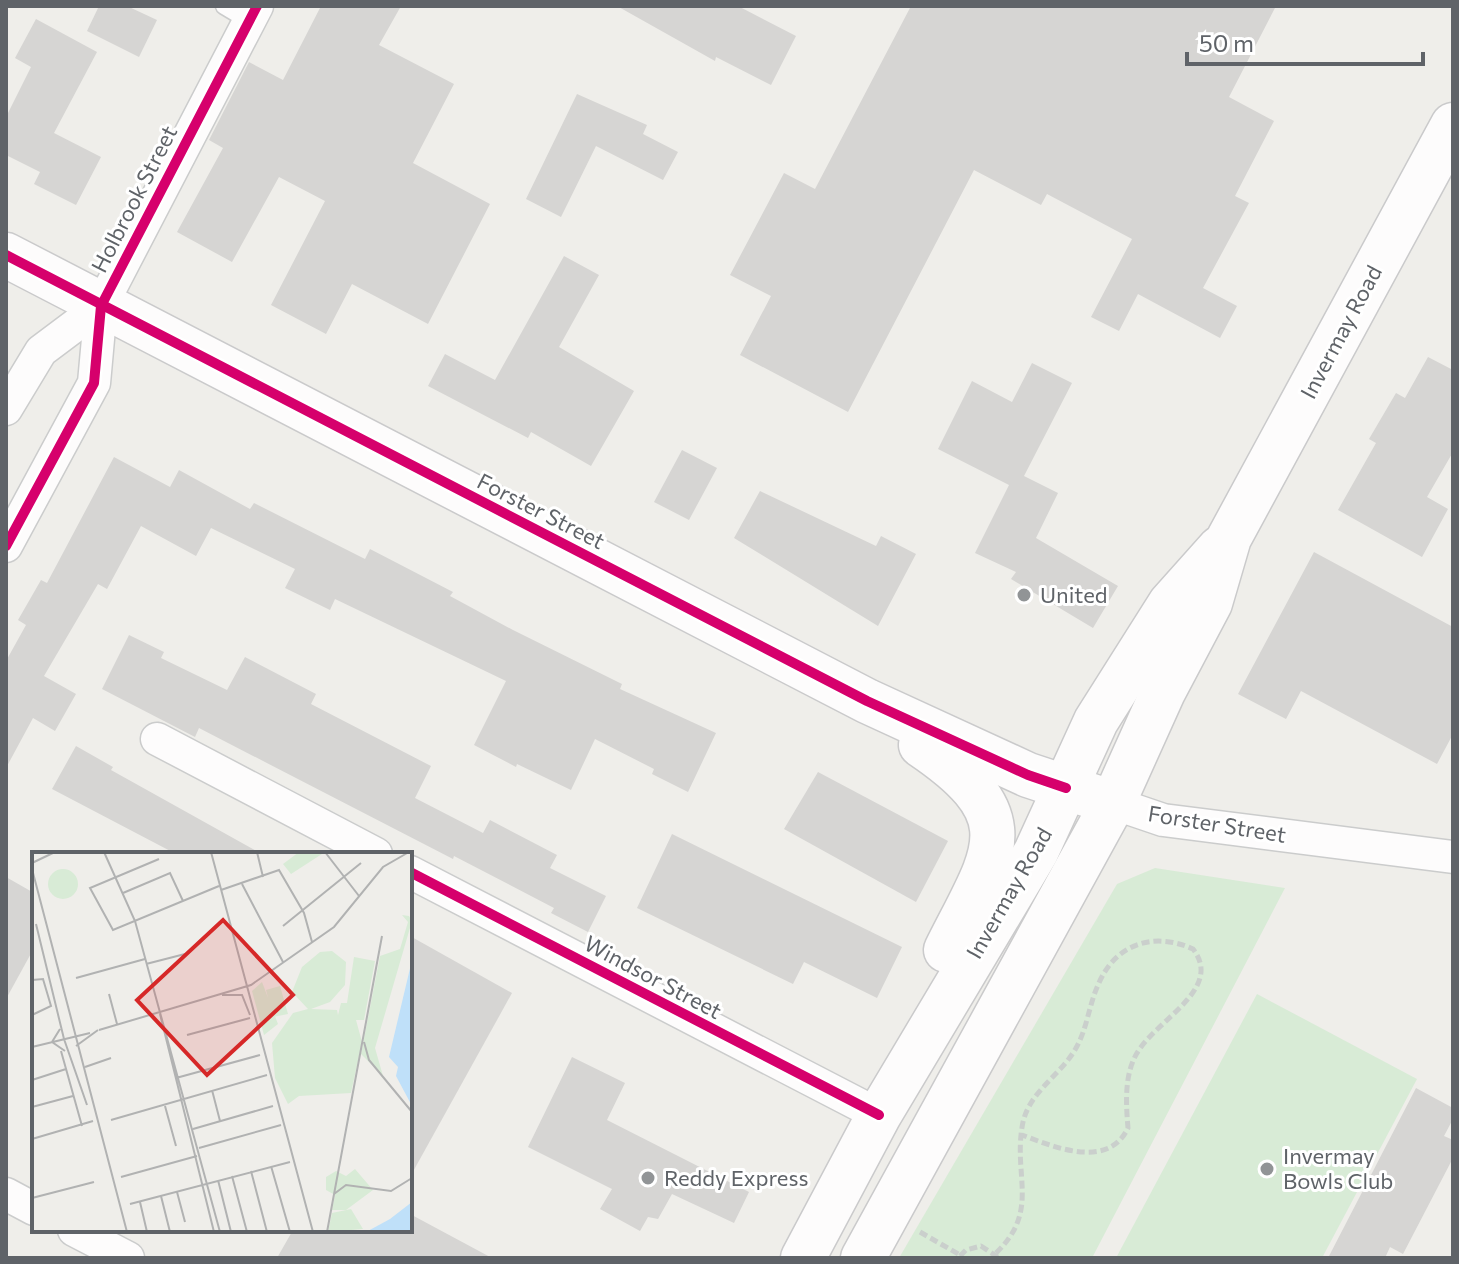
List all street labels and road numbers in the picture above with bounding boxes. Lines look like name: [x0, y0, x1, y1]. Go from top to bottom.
street label: Holbrook Street: [85, 121, 182, 277]
street label: Invermay Road: [1294, 260, 1387, 403]
street label: Forster Street: [473, 467, 609, 554]
street label: Forster Street: [1146, 799, 1288, 848]
street label: Invermay Road: [960, 822, 1057, 963]
street label: Windsor Street: [580, 929, 727, 1024]

